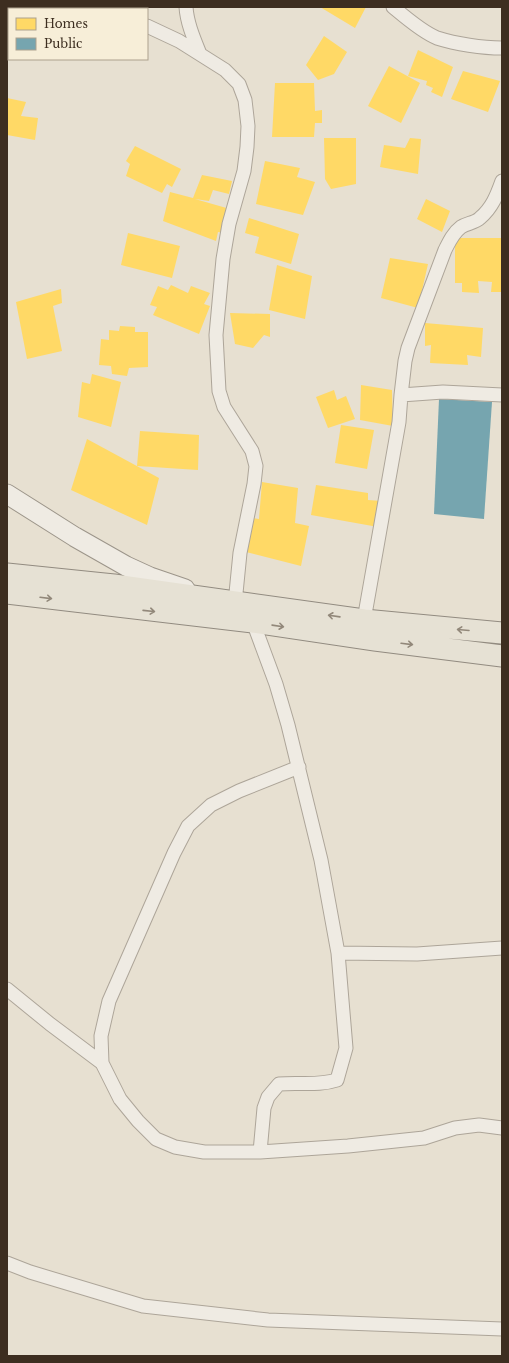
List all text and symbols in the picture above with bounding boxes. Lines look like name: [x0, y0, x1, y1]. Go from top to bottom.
legend: [8, 8, 148, 60]
text: Homes: [44, 16, 88, 31]
text: Public: [44, 36, 83, 51]
one-way arrow: [39, 594, 52, 602]
one-way arrow: [142, 607, 155, 614]
one-way arrow: [328, 612, 341, 620]
one-way arrow: [271, 622, 284, 630]
one-way arrow: [457, 626, 470, 633]
one-way arrow: [400, 640, 413, 648]

